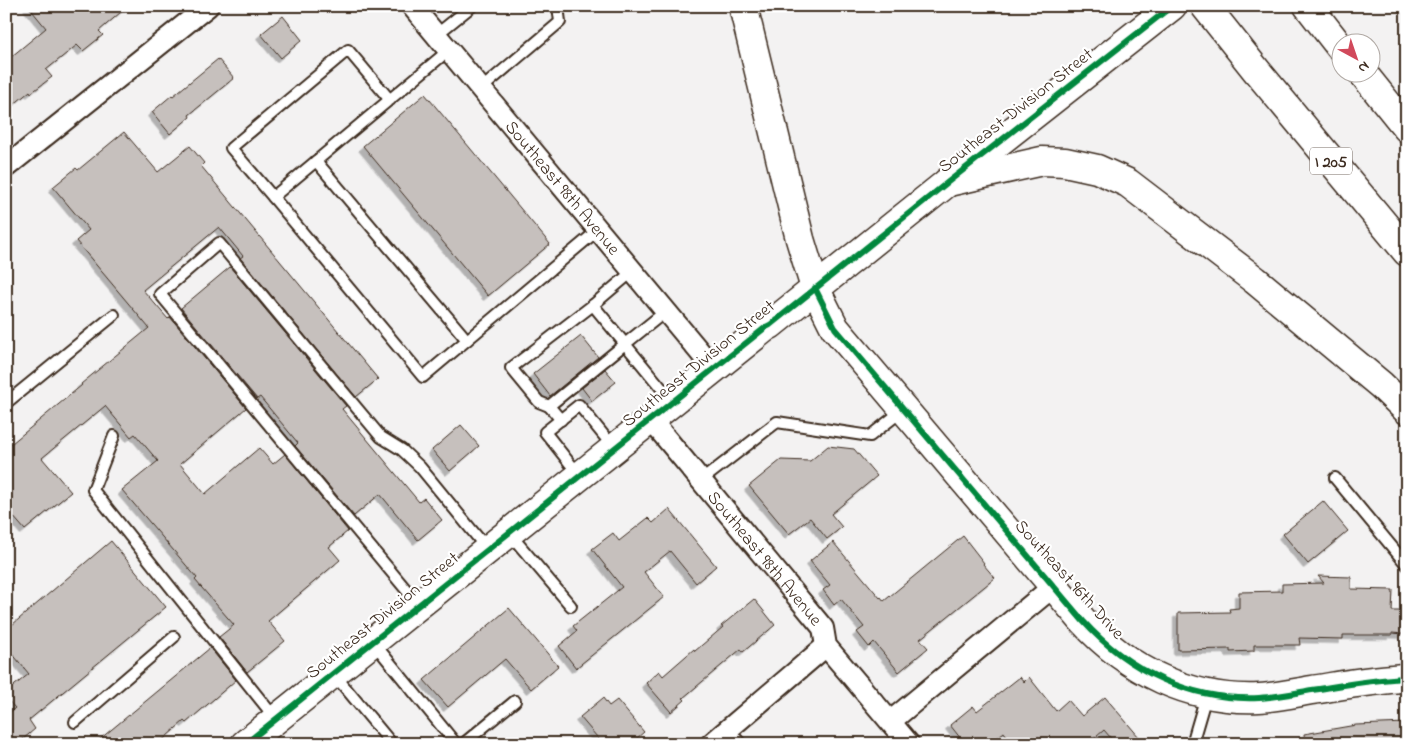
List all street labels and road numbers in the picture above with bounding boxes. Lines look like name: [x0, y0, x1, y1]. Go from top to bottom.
street label: Southeast Division Street: [933, 43, 1099, 180]
street label: Southeast 98th Avenue: [498, 116, 626, 263]
road number: I 205: [1310, 148, 1352, 175]
street label: Southeast Division Street: [617, 295, 781, 435]
street label: Southeast 98th Avenue: [700, 486, 828, 633]
street label: Southeast 96th Drive: [1008, 515, 1130, 647]
street label: Southeast Division Street: [301, 547, 465, 687]

